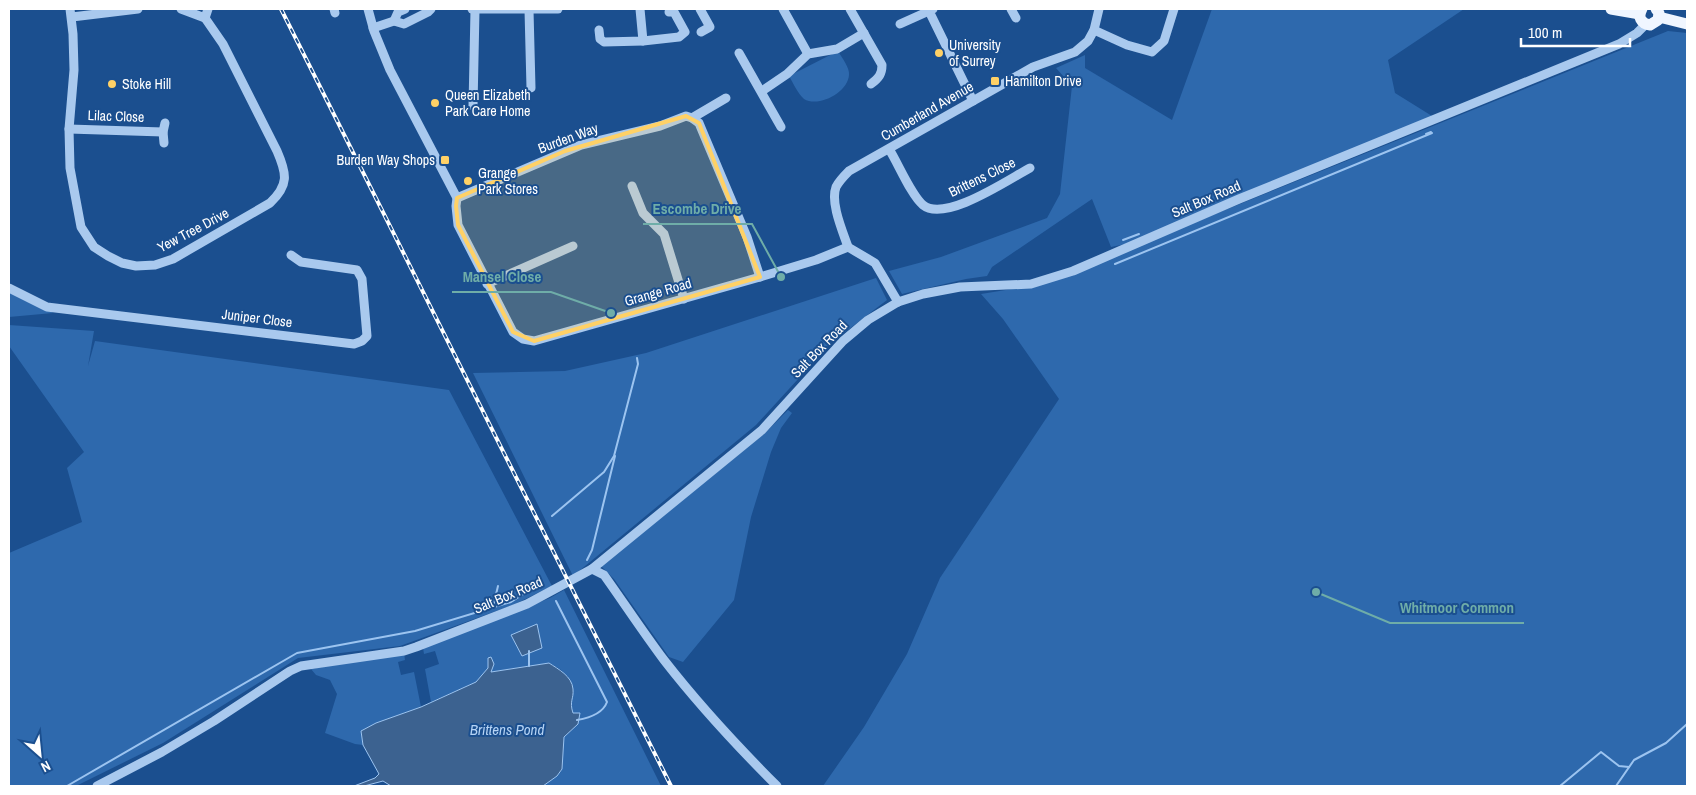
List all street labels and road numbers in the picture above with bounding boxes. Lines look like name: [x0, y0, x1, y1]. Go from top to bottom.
street label: Cumberland Avenue: [878, 77, 976, 145]
street label: Lilac Close: [87, 106, 145, 126]
street label: Burden Way: [535, 119, 601, 157]
street label: Brittens Close: [946, 153, 1018, 201]
street label: Salt Box Road: [1169, 176, 1243, 222]
street label: Yew Tree Drive: [154, 204, 232, 256]
street label: Grange Road: [622, 274, 694, 310]
street label: Juniper Close: [221, 305, 293, 331]
street label: Salt Box Road: [787, 316, 851, 382]
street label: Salt Box Road: [471, 572, 545, 618]

